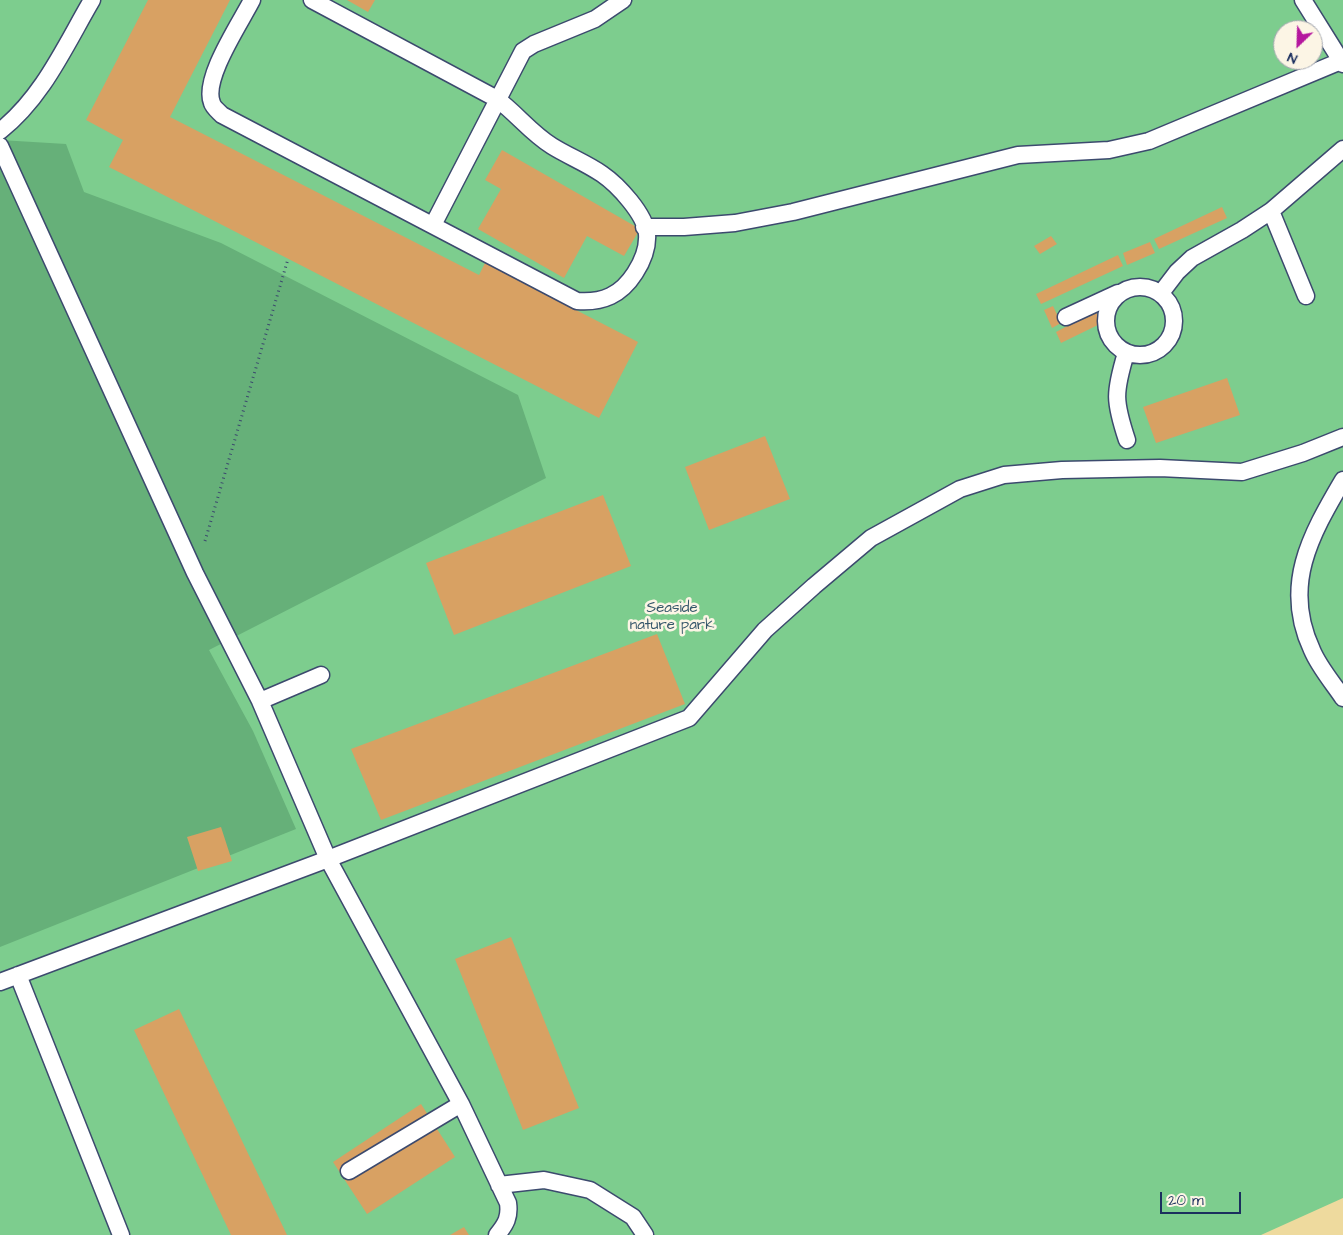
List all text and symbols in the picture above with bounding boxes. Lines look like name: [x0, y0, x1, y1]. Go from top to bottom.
north arrow: [1273, 20, 1323, 70]
text: N: [1284, 47, 1300, 69]
park label: Seaside nature park: [630, 600, 714, 635]
scale bar: [1163, 1182, 1244, 1214]
text: 20 m: [1168, 1190, 1204, 1211]

